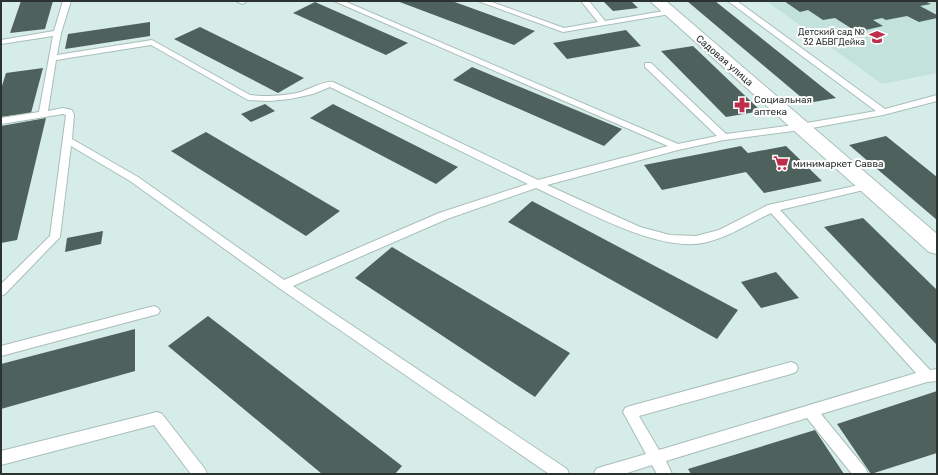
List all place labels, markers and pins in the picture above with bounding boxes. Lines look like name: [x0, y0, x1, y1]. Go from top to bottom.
place label: Детский сад № 32 АБВГДейка: [798, 27, 865, 47]
school or university icon: Детский сад № 32 АБВГДейка: [868, 28, 886, 46]
place label: Социальная аптека: [754, 94, 812, 118]
pharmacy icon: Социальная аптека: [733, 96, 751, 114]
supermarket icon: минимаркет Савва: [772, 154, 790, 172]
place label: минимаркет Савва: [793, 158, 884, 170]

